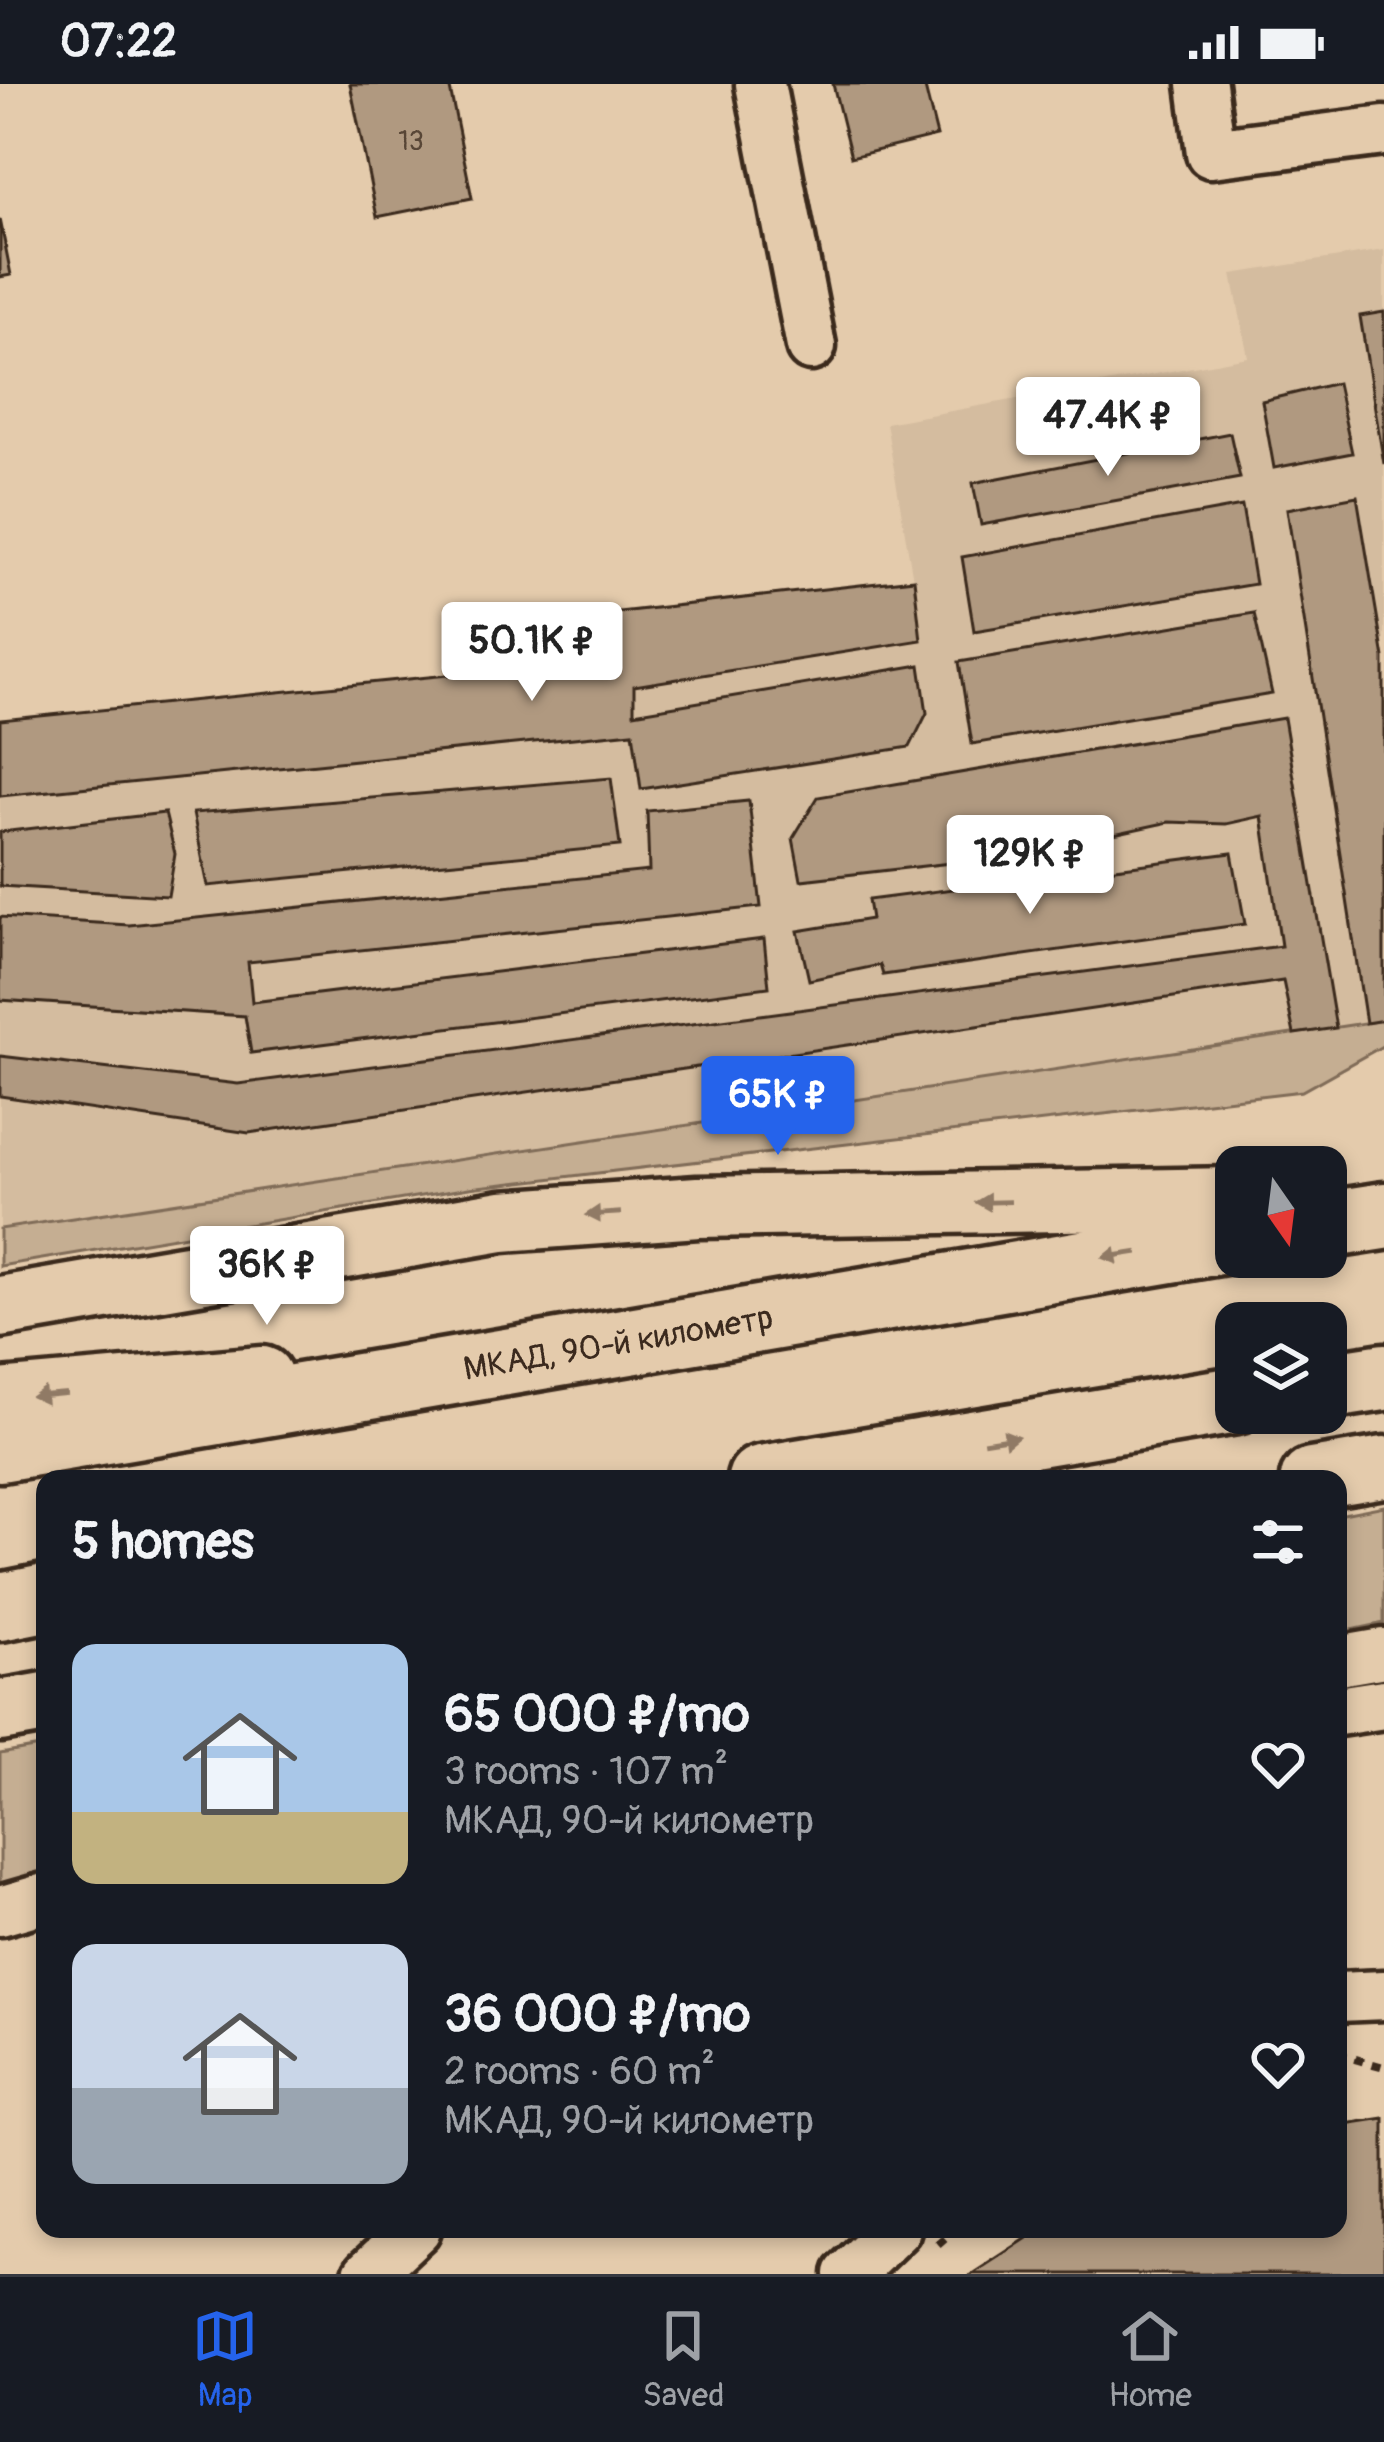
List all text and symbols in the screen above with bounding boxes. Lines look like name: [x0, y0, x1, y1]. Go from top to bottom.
text: 07:22: [60, 14, 177, 70]
house number: 13: [398, 125, 424, 158]
pin: 47.4K ₽: [997, 377, 1219, 479]
text: 47.4K ₽: [1043, 391, 1173, 440]
pin: 50.1K ₽: [421, 602, 643, 704]
text: 50.1K ₽: [469, 616, 595, 665]
pin: 129K ₽: [932, 815, 1128, 917]
text: 129K ₽: [974, 829, 1086, 878]
pin: 65K ₽: [694, 1056, 862, 1158]
text: 65K ₽: [728, 1070, 828, 1119]
north arrow: [1215, 1146, 1347, 1278]
map controls: [1215, 1146, 1347, 1434]
one-way arrow: [973, 1193, 1011, 1212]
one-way arrow: [584, 1205, 621, 1224]
pin: 36K ₽: [183, 1226, 351, 1328]
text: 36K ₽: [217, 1240, 317, 1289]
one-way arrow: [1101, 1246, 1139, 1265]
street label: МКАД, 90-й километр: [460, 1297, 776, 1389]
button: layers: [1215, 1302, 1347, 1434]
one-way arrow: [30, 1386, 67, 1405]
one-way arrow: [982, 1430, 1020, 1448]
icon: filters: [1245, 1509, 1311, 1575]
text: 5 homes: [72, 1510, 254, 1574]
text: 65 000 ₽/mo: [444, 1683, 750, 1747]
icon: home: [168, 1692, 312, 1836]
icon: heart: [1245, 1731, 1311, 1797]
text: 3 rooms · 107 m²: [444, 1747, 728, 1796]
text: МКАД, 90-й километр: [444, 1796, 814, 1845]
text: 36 000 ₽/mo: [444, 1983, 750, 2047]
icon: home: [168, 1992, 312, 2136]
icon: heart: [1245, 2031, 1311, 2097]
text: 2 rooms · 60 m²: [444, 2047, 715, 2096]
text: МКАД, 90-й километр: [444, 2096, 814, 2145]
tab: Map: [192, 2303, 258, 2416]
tab: Saved: [642, 2303, 724, 2416]
tab: Home: [1109, 2303, 1192, 2416]

